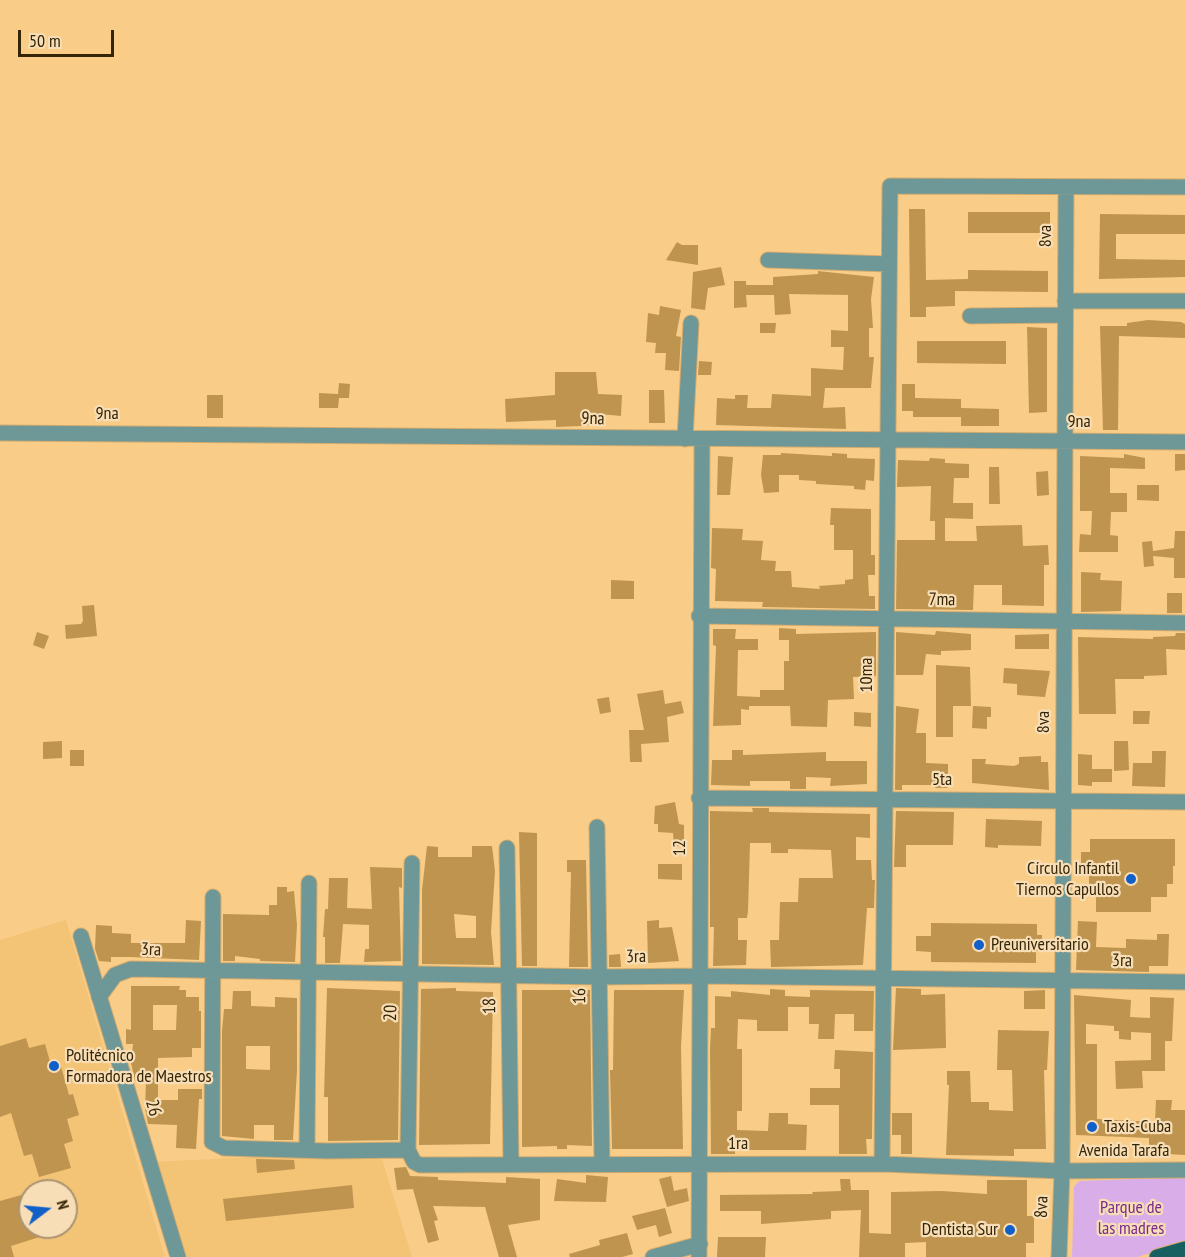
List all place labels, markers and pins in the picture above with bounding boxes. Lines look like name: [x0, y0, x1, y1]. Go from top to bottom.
place label: Círculo Infantil Tiernos Capullos: [1016, 858, 1119, 900]
marker: Círculo Infantil Tiernos Capullos: [1124, 872, 1138, 886]
place label: Preuniversitario: [991, 934, 1089, 956]
marker: Preuniversitario: [972, 938, 986, 952]
place label: Politécnico Formadora de Maestros: [66, 1045, 212, 1088]
marker: Politécnico Formadora de Maestros: [47, 1059, 61, 1073]
place label: Taxis-Cuba: [1104, 1116, 1171, 1138]
marker: Taxis-Cuba: [1085, 1120, 1099, 1134]
place label: Dentista Sur: [922, 1219, 998, 1241]
marker: Dentista Sur: [1003, 1223, 1017, 1237]

